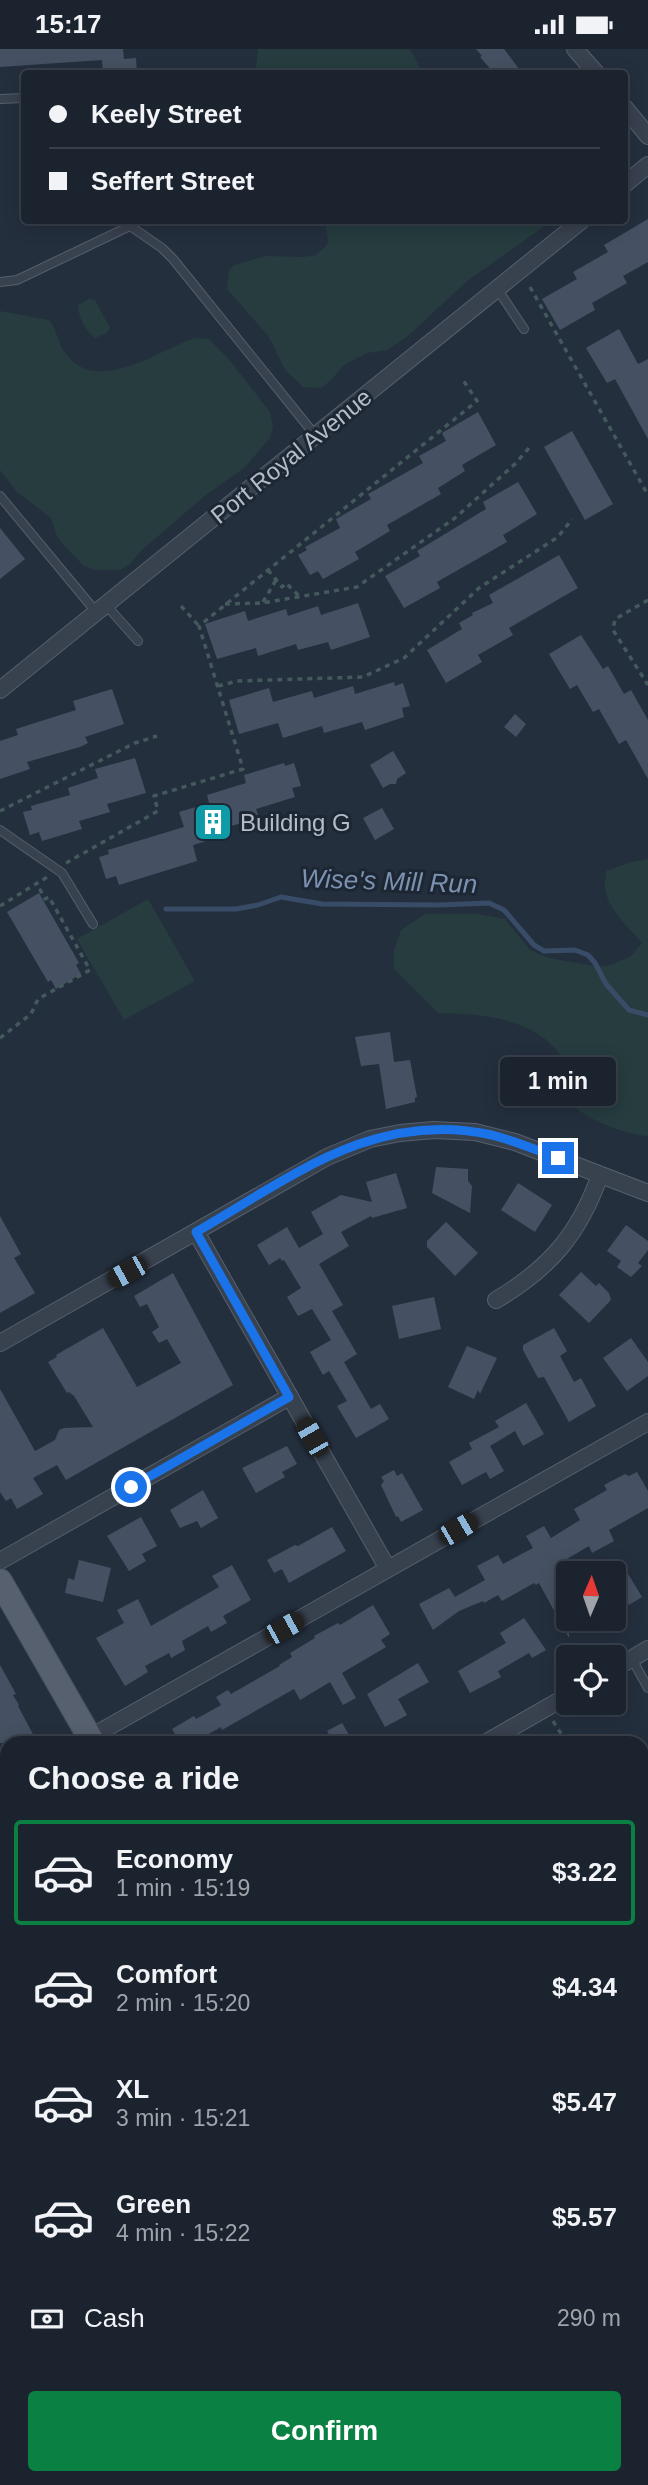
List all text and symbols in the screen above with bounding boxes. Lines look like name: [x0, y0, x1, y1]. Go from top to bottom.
text: 15:17: [35, 9, 102, 39]
text: Keely Street: [91, 99, 241, 129]
text: Seffert Street: [91, 166, 254, 196]
street label: Port Royal Avenue: [205, 383, 377, 529]
building icon: Building G: [192, 801, 234, 843]
place label: Building G: [240, 809, 351, 836]
water label: Wise's Mill Run: [300, 863, 478, 899]
callout: 1 min: [500, 1056, 616, 1105]
text: 1 min: [528, 1068, 588, 1094]
route end: [542, 1142, 574, 1174]
car: [104, 1253, 151, 1291]
car: [293, 1414, 332, 1460]
route start: [115, 1471, 147, 1503]
car: [435, 1509, 482, 1549]
north arrow: [556, 1561, 626, 1631]
map controls: [556, 1561, 626, 1715]
car: [261, 1609, 308, 1647]
button: locate: [556, 1645, 626, 1715]
text: Choose a ride: [28, 1760, 240, 1796]
icon: car: [32, 1841, 95, 1904]
text: Economy: [116, 1844, 233, 1874]
text: $3.22: [552, 1857, 617, 1887]
text: 1 min · 15:19: [116, 1875, 250, 1901]
icon: car: [32, 1956, 95, 2019]
text: Comfort: [116, 1959, 217, 1989]
text: $4.34: [552, 1972, 617, 2002]
text: 2 min · 15:20: [116, 1990, 250, 2016]
icon: car: [32, 2071, 95, 2134]
text: XL: [116, 2074, 149, 2104]
text: $5.47: [552, 2087, 617, 2117]
text: 3 min · 15:21: [116, 2105, 250, 2131]
icon: car: [32, 2186, 95, 2249]
text: Green: [116, 2189, 191, 2219]
text: $5.57: [552, 2202, 617, 2232]
text: 4 min · 15:22: [116, 2220, 250, 2246]
icon: cash: [28, 2300, 66, 2338]
text: Cash: [84, 2303, 145, 2333]
text: 290 m: [557, 2305, 621, 2331]
button: Confirm: [28, 2391, 621, 2471]

